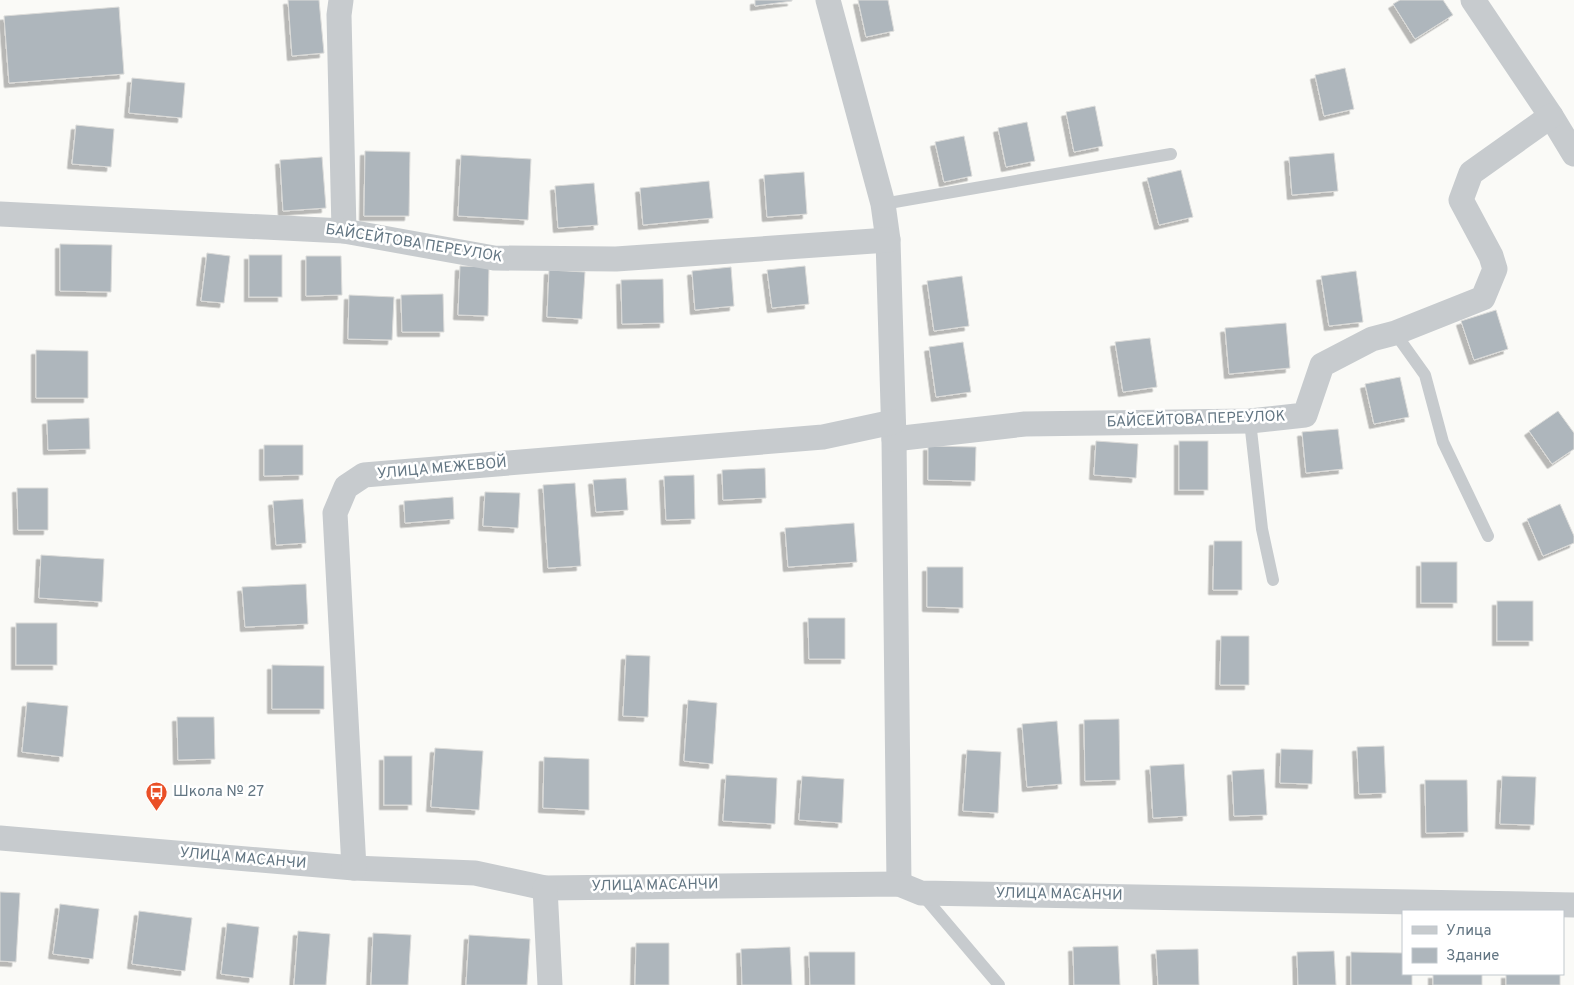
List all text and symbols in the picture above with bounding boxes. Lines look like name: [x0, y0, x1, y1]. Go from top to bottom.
street label: БАЙСЕЙТОВА ПЕРЕУЛОК: [324, 219, 504, 267]
street label: БАЙСЕЙТОВА ПЕРЕУЛОК: [1106, 405, 1286, 433]
street label: УЛИЦА МЕЖЕВОЙ: [376, 452, 508, 484]
bus stop icon: Школа № 27: [145, 780, 169, 811]
place label: Школа № 27: [173, 783, 264, 802]
street label: УЛИЦА МАСАНЧИ: [179, 844, 307, 874]
street label: УЛИЦА МАСАНЧИ: [591, 875, 719, 897]
street label: УЛИЦА МАСАНЧИ: [995, 884, 1123, 906]
legend: [1402, 910, 1564, 975]
text: Улица: [1446, 922, 1491, 941]
text: Здание: [1446, 947, 1499, 966]

